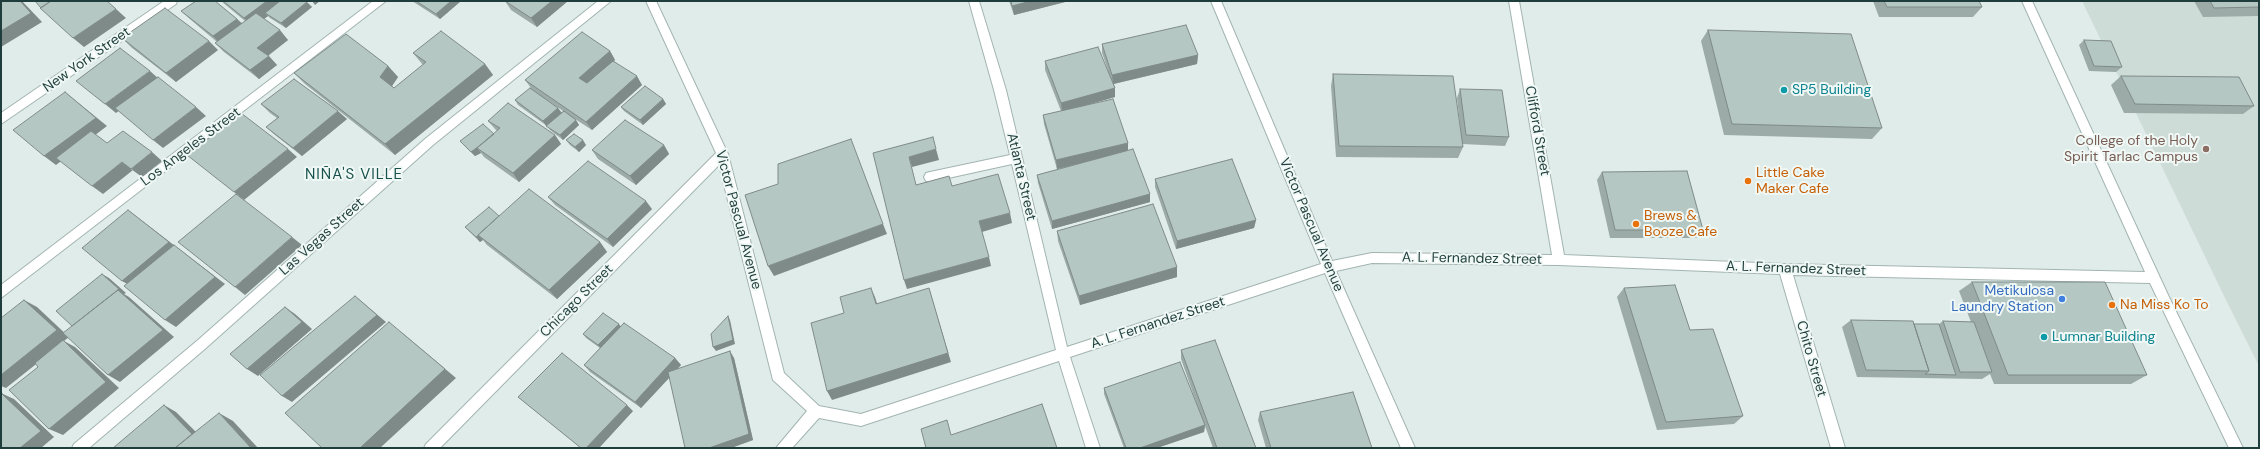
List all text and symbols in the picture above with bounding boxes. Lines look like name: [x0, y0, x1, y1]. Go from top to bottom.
street label: New York Street: [40, 24, 134, 96]
place label: SP5 Building: [1792, 82, 1871, 98]
street label: Clifford Street: [1521, 85, 1553, 177]
marker: SP5 Building: [1779, 85, 1789, 95]
street label: Los Angeles Street: [138, 104, 244, 190]
street label: Atlanta Street: [1003, 132, 1039, 222]
place label: College of the Holy Spirit Tarlac Campus: [2064, 133, 2198, 166]
marker: College of the Holy Spirit Tarlac Campus: [2201, 144, 2211, 154]
street label: Victor Pascual Avenue: [711, 149, 765, 291]
street label: Victor Pascual Avenue: [1275, 156, 1347, 294]
place label: Little Cake Maker Cafe: [1756, 165, 1829, 198]
district label: NIÑA'S VILLE: [305, 166, 403, 184]
marker: Little Cake Maker Cafe: [1743, 176, 1753, 186]
street label: Las Vegas Street: [276, 195, 368, 279]
place label: Brews & Booze Cafe: [1644, 208, 1717, 240]
marker: Brews & Booze Cafe: [1631, 219, 1641, 229]
street label: A. L. Fernandez Street: [1402, 249, 1542, 269]
street label: A. L. Fernandez Street: [1726, 258, 1866, 280]
street label: Chicago Street: [537, 261, 617, 341]
place label: Metikulosa Laundry Station: [1951, 283, 2054, 316]
street label: A. L. Fernandez Street: [1089, 293, 1227, 353]
marker: Metikulosa Laundry Station: [2057, 294, 2067, 304]
place label: Na Miss Ko To: [2120, 297, 2209, 313]
marker: Na Miss Ko To: [2107, 300, 2117, 310]
street label: Chito Street: [1792, 319, 1830, 399]
place label: Lumnar Building: [2052, 329, 2155, 345]
marker: Lumnar Building: [2039, 332, 2049, 342]

